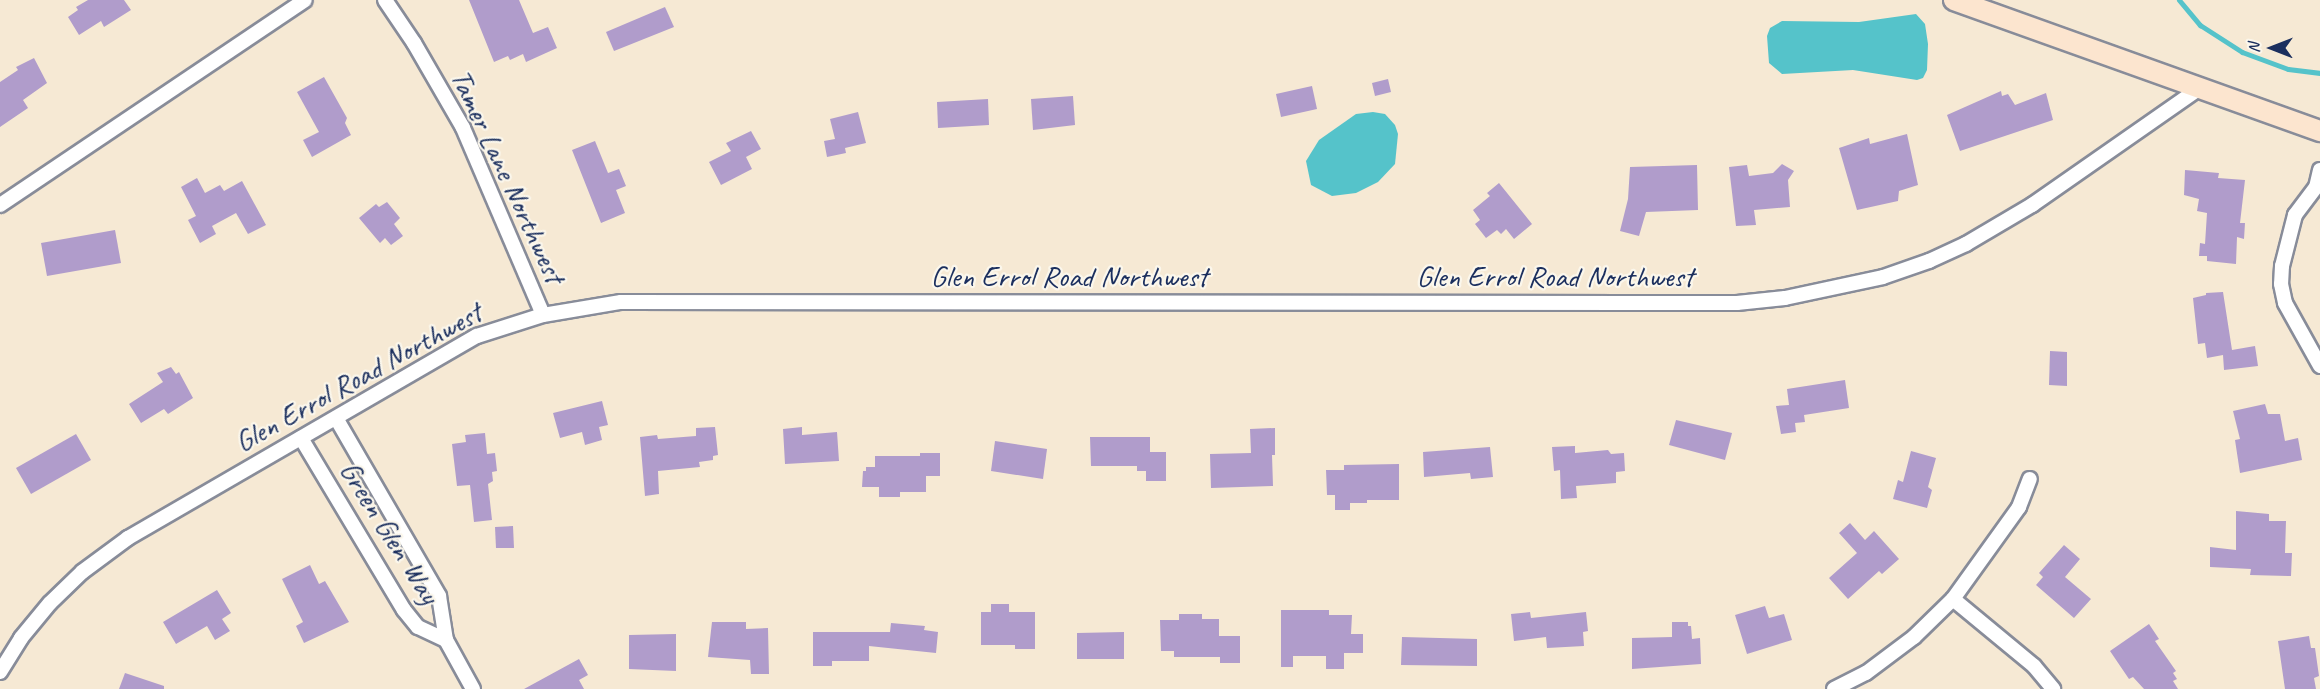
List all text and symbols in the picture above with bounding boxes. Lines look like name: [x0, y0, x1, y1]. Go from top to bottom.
north arrow: [2242, 18, 2302, 78]
text: N: [2244, 43, 2264, 53]
street label: Tamer Lane Northwest: [442, 63, 574, 289]
street label: Glen Errol Road Northwest: [931, 258, 1207, 294]
street label: Glen Errol Road Northwest: [1417, 258, 1693, 294]
street label: Glen Errol Road Northwest: [228, 294, 488, 460]
street label: Green Glen Way: [332, 454, 448, 610]

